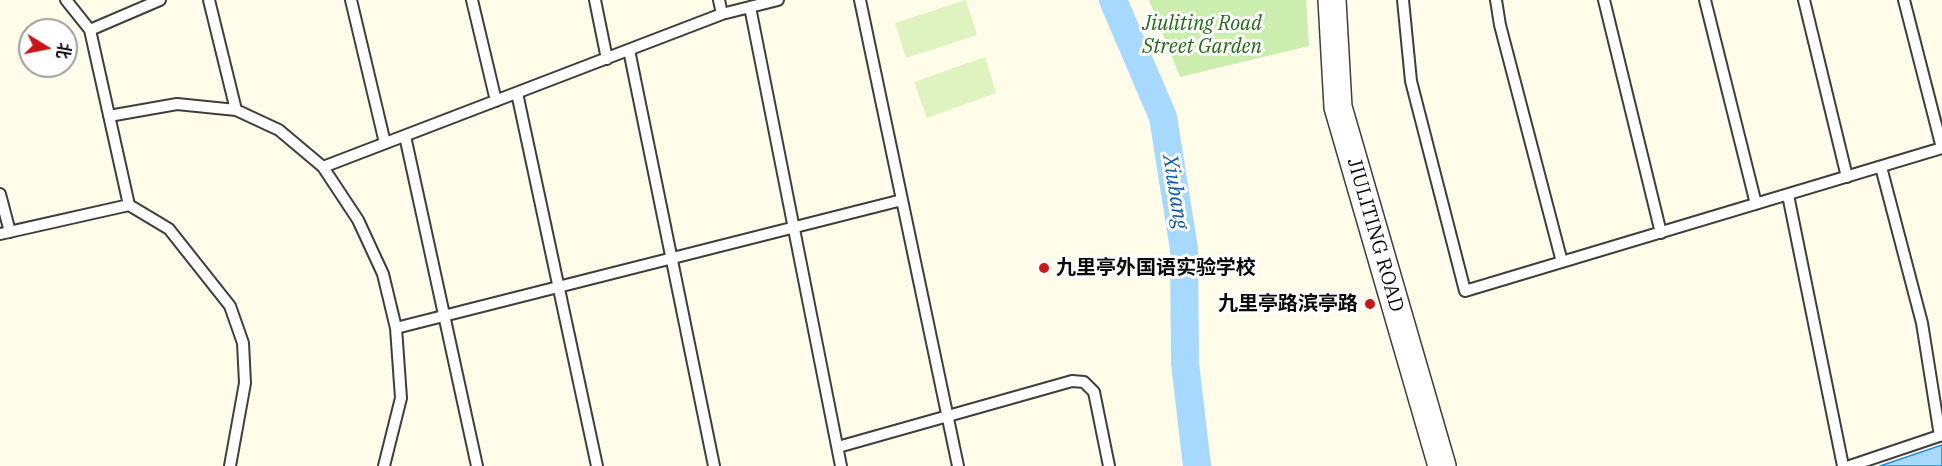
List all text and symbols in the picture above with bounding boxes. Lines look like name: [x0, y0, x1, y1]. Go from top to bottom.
park label: Jiuliting Road Street Garden: [1142, 12, 1262, 59]
north arrow: [18, 18, 78, 78]
text: 北: [53, 41, 75, 60]
water label: Xiubang: [1157, 153, 1193, 231]
street label: JIULITING ROAD: [1342, 155, 1408, 315]
place label: 九里亭外国语实验学校: [1056, 256, 1256, 280]
marker: 九里亭外国语实验学校: [1037, 261, 1051, 275]
place label: 九里亭路滨亭路: [1218, 292, 1358, 316]
marker: 九里亭路滨亭路: [1363, 297, 1377, 311]

